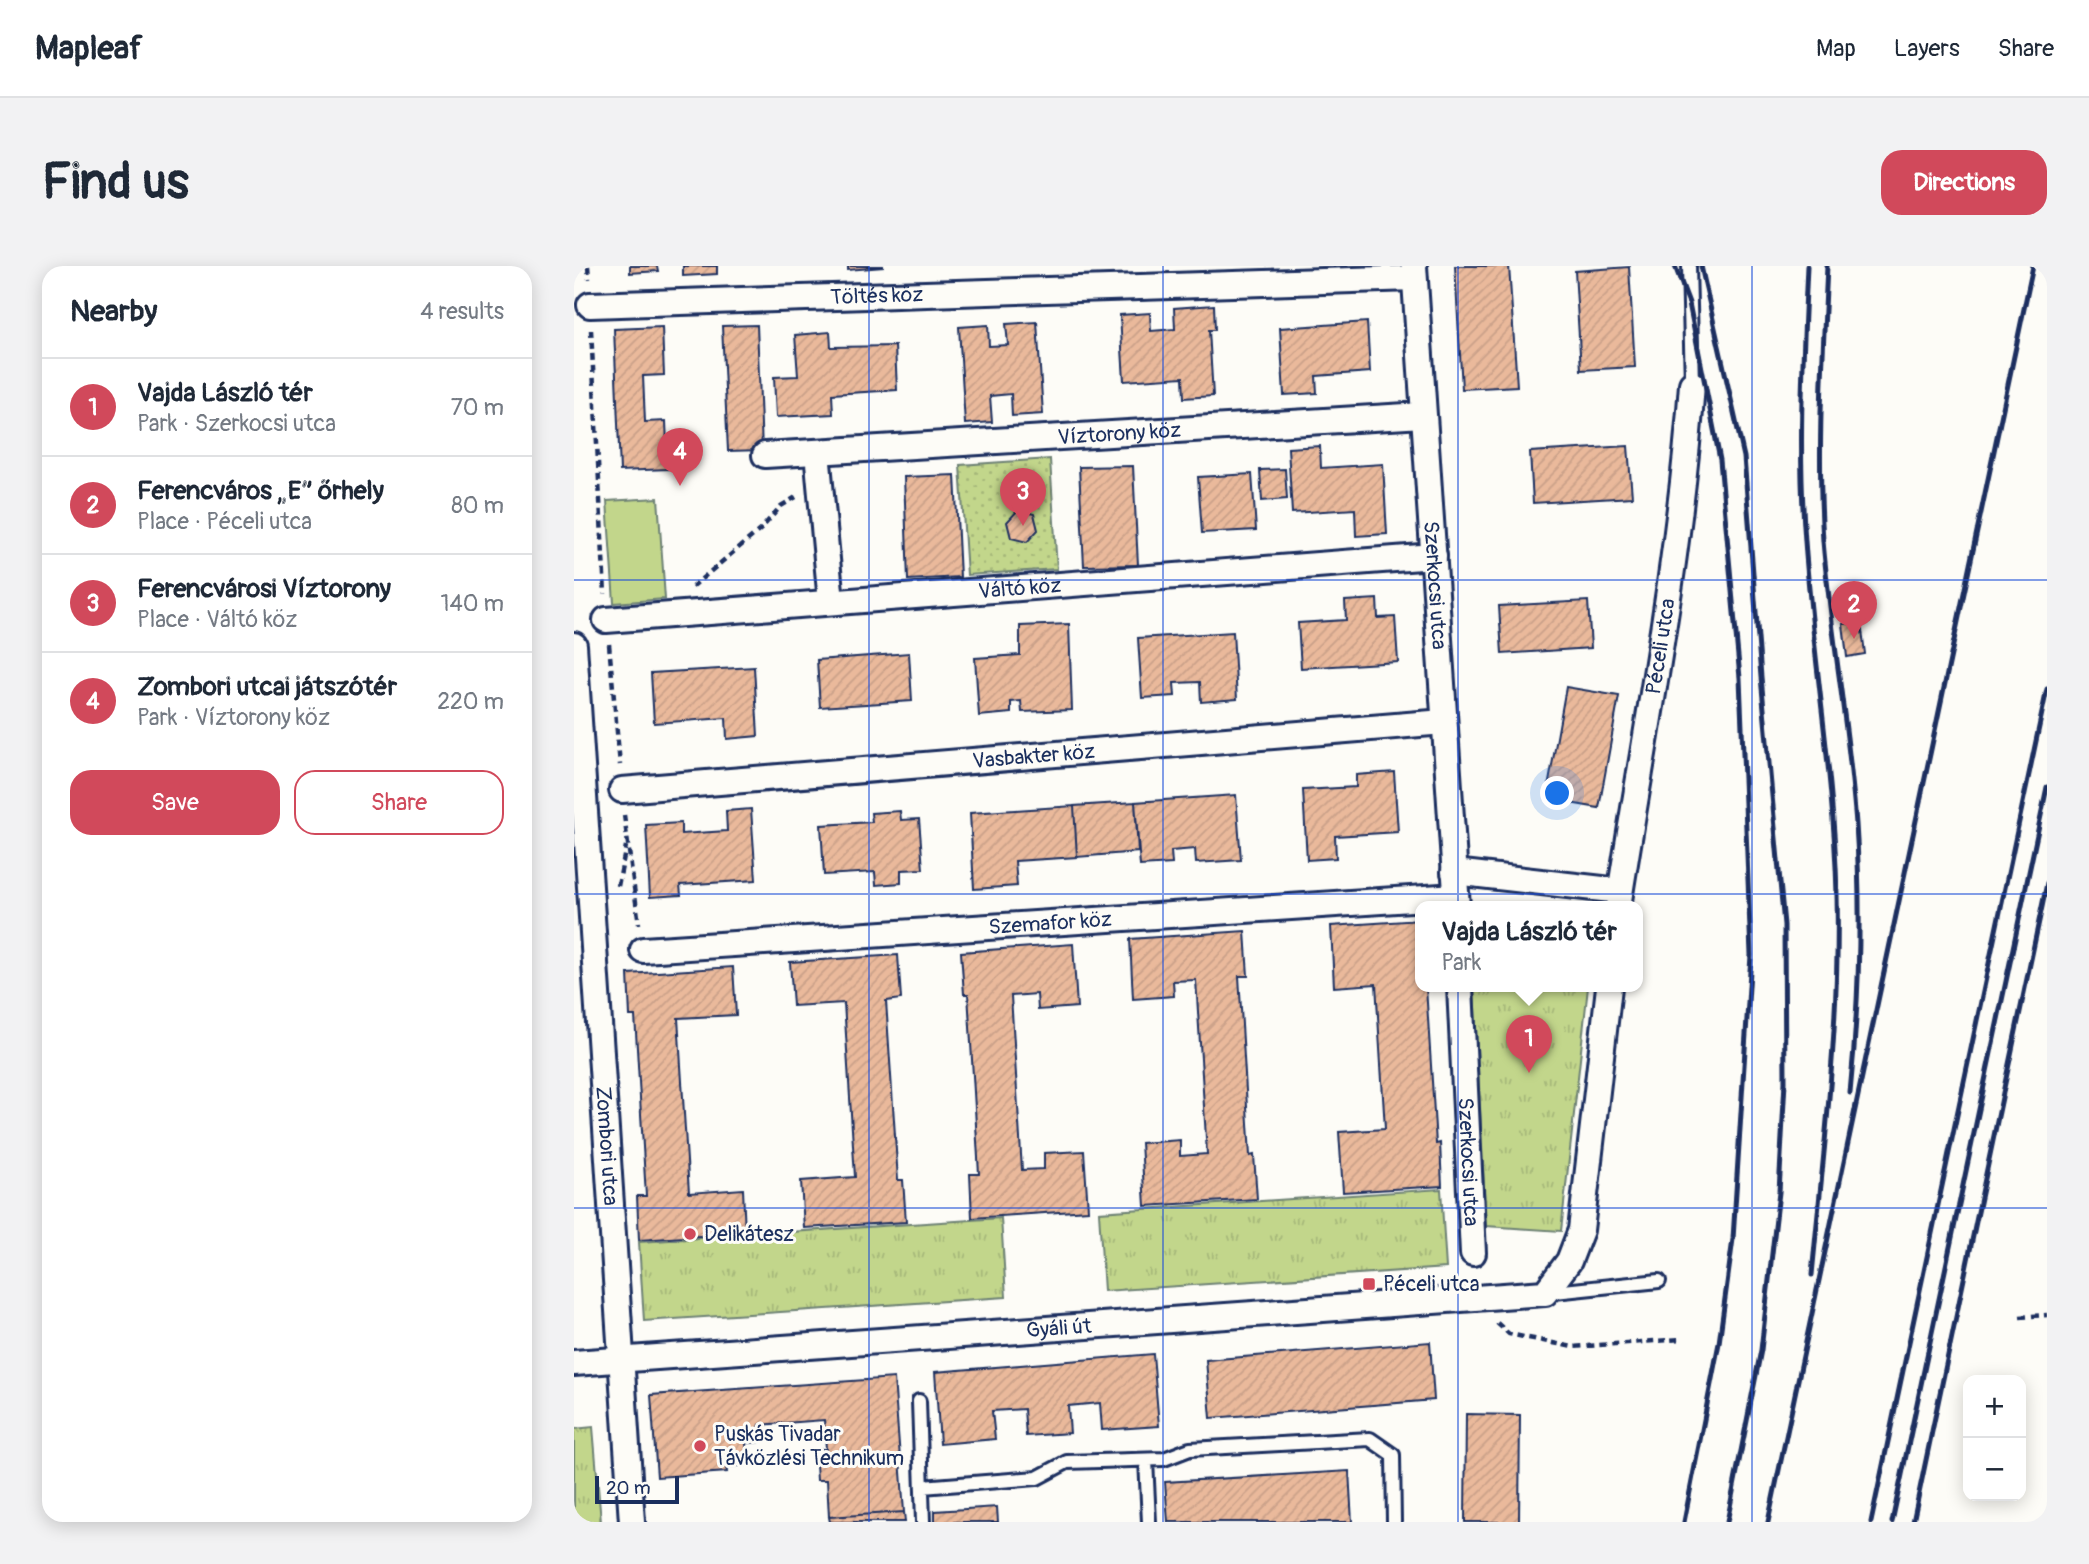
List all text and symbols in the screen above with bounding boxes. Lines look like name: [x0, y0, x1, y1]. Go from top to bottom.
text: Mapleaf: [35, 28, 143, 69]
text: Map: [1816, 34, 1856, 63]
text: Layers: [1894, 34, 1960, 63]
text: Share: [1998, 34, 2054, 63]
button: Directions: [1881, 150, 2047, 215]
text: Find us: [42, 152, 189, 213]
street label: Töltés köz: [830, 281, 924, 311]
text: Nearby: [70, 293, 157, 330]
text: 4 results: [420, 297, 504, 326]
text: Vajda László tér: [137, 377, 313, 409]
text: 1: [89, 393, 98, 422]
text: 70 m: [451, 393, 504, 422]
text: Park · Szerkocsi utca: [137, 409, 336, 438]
street label: Víztorony köz: [1057, 417, 1182, 451]
pin: 4: [657, 428, 703, 486]
pin: 3: [1000, 468, 1046, 526]
text: Ferencváros „E” őrhely: [137, 475, 384, 507]
text: 2: [87, 491, 99, 520]
text: 80 m: [451, 491, 504, 520]
text: Place · Péceli utca: [137, 507, 312, 536]
street label: Szerkocsi utca: [1417, 520, 1453, 651]
street label: Váltó köz: [977, 572, 1062, 605]
text: Ferencvárosi Víztorony: [137, 573, 391, 605]
pin: 2: [1831, 581, 1877, 639]
text: 3: [87, 589, 99, 618]
text: 140 m: [441, 589, 504, 618]
street label: Péceli utca: [1640, 597, 1682, 696]
text: Place · Váltó köz: [137, 605, 297, 634]
text: Zombori utcai játszótér: [137, 671, 397, 703]
text: 4: [86, 687, 100, 716]
text: 220 m: [437, 687, 504, 716]
text: Park · Víztorony köz: [137, 703, 330, 732]
street label: Vasbakter köz: [971, 738, 1096, 775]
button: Save: [70, 770, 280, 835]
button: Share: [294, 770, 504, 835]
your location: [1540, 776, 1574, 810]
popup: [1415, 901, 1643, 992]
street label: Szemafor köz: [988, 906, 1113, 941]
text: Vajda László tér: [1441, 916, 1617, 948]
text: Park: [1441, 948, 1481, 977]
pin: 1: [1506, 1015, 1552, 1073]
street label: Zombori utca: [589, 1085, 624, 1207]
street label: Szerkocsi utca: [1451, 1097, 1485, 1227]
place label: Delikátesz: [704, 1221, 794, 1248]
marker: Delikátesz: [682, 1226, 698, 1242]
place label: Péceli utca: [1383, 1271, 1480, 1298]
marker: Péceli utca: [1361, 1276, 1377, 1292]
street label: Gyáli út: [1025, 1313, 1093, 1344]
map controls: [1963, 1375, 2026, 1501]
button: +: [1963, 1375, 2026, 1438]
place label: Puskás Tivadar Távközlési Technikum: [714, 1421, 904, 1472]
marker: Puskás Tivadar Távközlési Technikum: [692, 1438, 708, 1454]
button: −: [1963, 1438, 2026, 1501]
scale bar: [595, 1473, 679, 1505]
text: 20 m: [606, 1476, 651, 1500]

